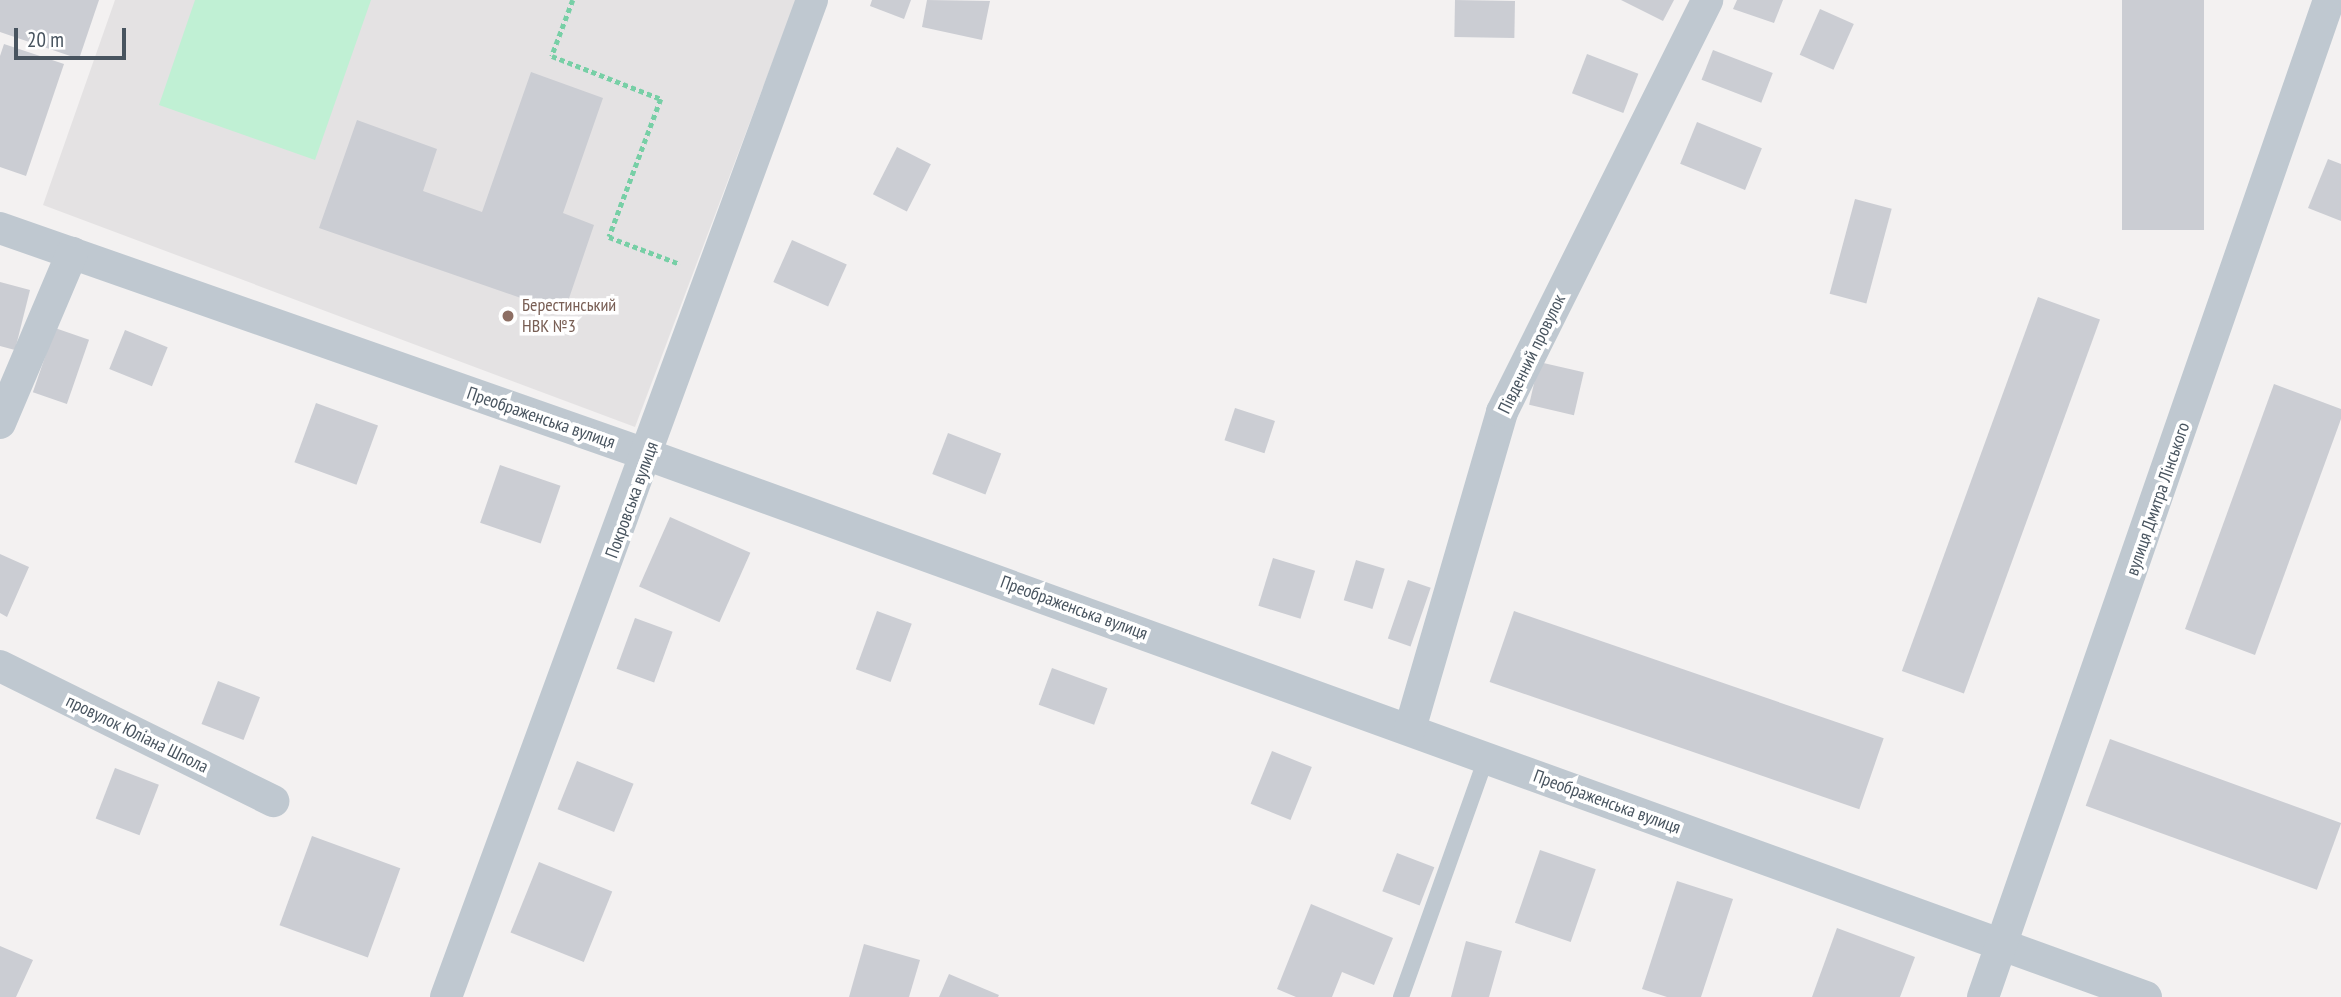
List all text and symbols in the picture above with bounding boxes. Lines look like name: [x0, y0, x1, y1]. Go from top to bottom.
scale bar: [18, 14, 130, 58]
text: 20 m: [27, 26, 64, 53]
street label: Південний провулок: [1494, 291, 1570, 417]
place label: Берестинський НВК №3: [522, 295, 616, 338]
marker: Берестинський НВК №3: [500, 308, 516, 324]
street label: Преображенська вулиця: [464, 383, 618, 453]
street label: вулиця Дмитра Лінського: [2122, 419, 2194, 579]
street label: Покровська вулиця: [601, 439, 663, 561]
street label: Преображенська вулиця: [997, 571, 1151, 645]
street label: провулок Юліана Шпола: [62, 690, 212, 778]
street label: Преображенська вулиця: [1530, 765, 1684, 839]

